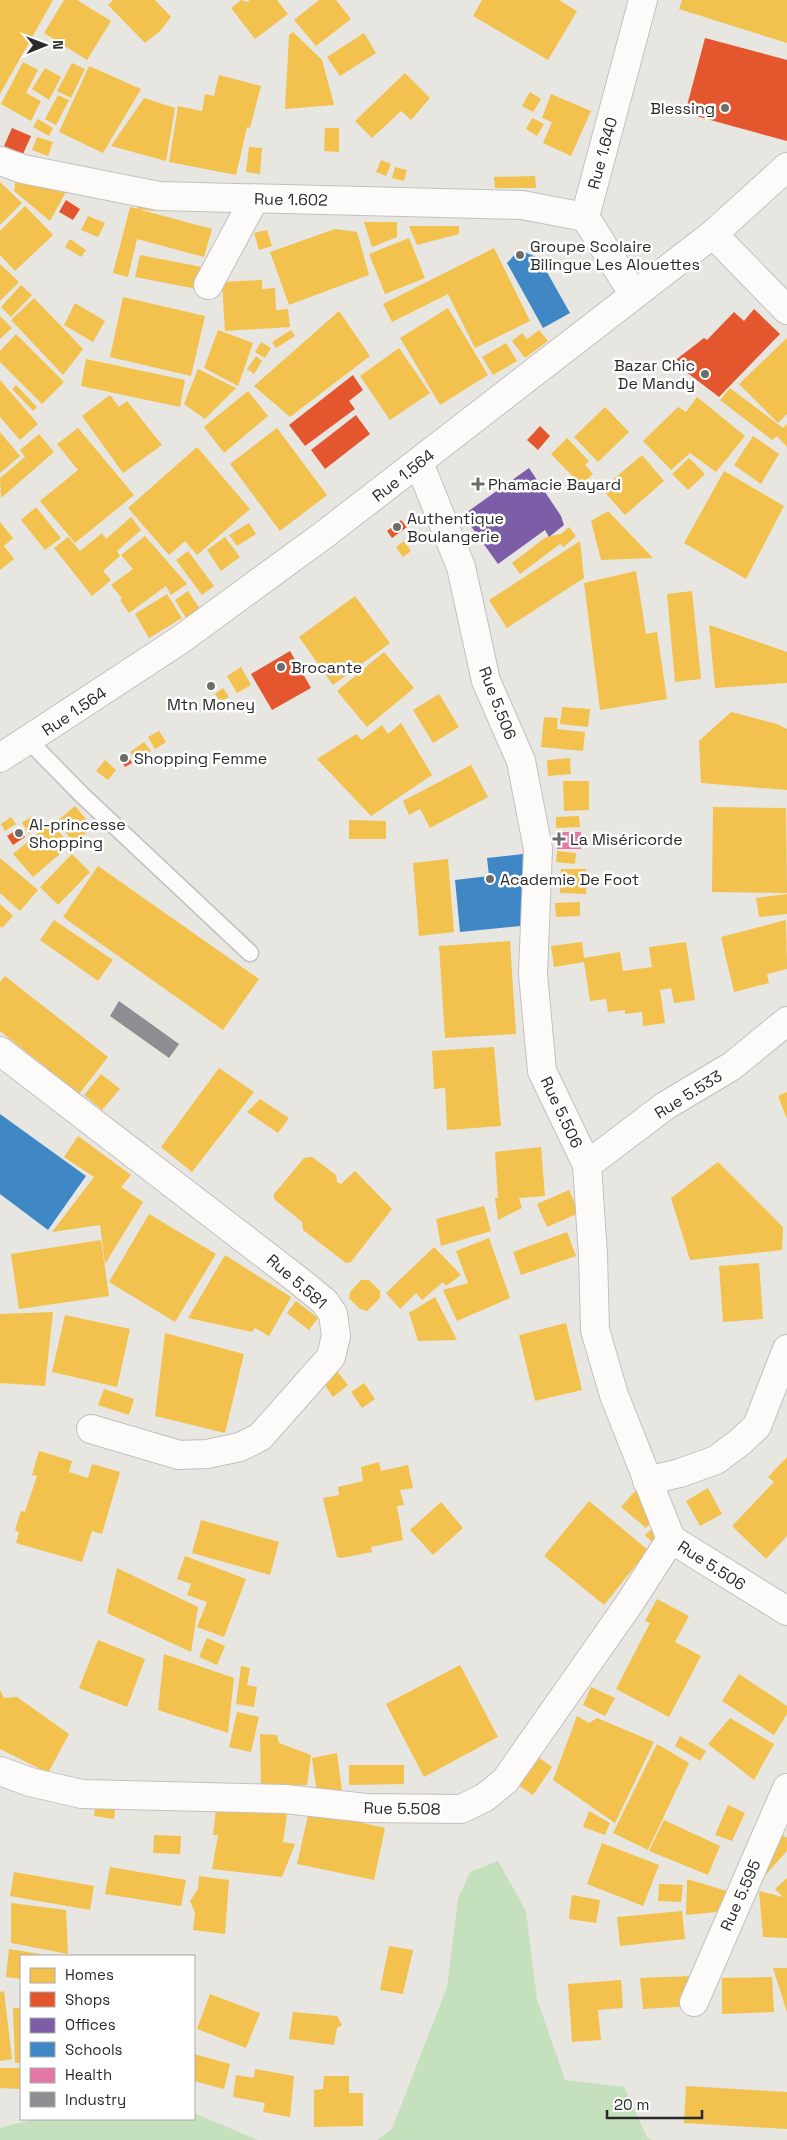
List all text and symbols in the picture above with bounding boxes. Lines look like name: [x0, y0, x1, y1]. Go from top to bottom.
north arrow: [20, 20, 70, 70]
text: N: [49, 40, 67, 50]
place label: Blessing: [650, 98, 715, 119]
marker: Blessing: [719, 102, 731, 114]
street label: Rue 1.640: [583, 115, 622, 192]
street label: Rue 1.602: [254, 188, 328, 211]
place label: Groupe Scolaire Bilingue Les Alouettes: [530, 236, 700, 275]
marker: Groupe Scolaire Bilingue Les Alouettes: [514, 249, 526, 261]
place label: Bazar Chic De Mandy: [614, 355, 695, 394]
marker: Bazar Chic De Mandy: [699, 368, 711, 380]
street label: Rue 1.564: [368, 444, 439, 506]
place label: Phamacie Bayard: [488, 474, 621, 495]
marker: Phamacie Bayard: [472, 478, 484, 490]
place label: Authentique Boulangerie: [407, 508, 504, 547]
marker: Authentique Boulangerie: [391, 521, 403, 533]
place label: Brocante: [291, 657, 362, 678]
marker: Brocante: [275, 661, 287, 673]
street label: Rue 5.506: [474, 664, 521, 743]
marker: Mtn Money: [205, 680, 217, 692]
street label: Rue 1.564: [38, 682, 111, 741]
place label: Mtn Money: [167, 694, 255, 715]
place label: Shopping Femme: [134, 748, 267, 769]
marker: Shopping Femme: [118, 752, 130, 764]
place label: Al-princesse Shopping: [29, 814, 126, 853]
marker: Al-princesse Shopping: [13, 827, 25, 839]
place label: La Miséricorde: [570, 829, 683, 850]
marker: La Miséricorde: [552, 832, 566, 846]
place label: Academie De Foot: [500, 869, 639, 890]
marker: Academie De Foot: [484, 873, 496, 885]
street label: Rue 5.533: [650, 1065, 726, 1123]
street label: Rue 5.506: [536, 1073, 587, 1151]
street label: Rue 5.581: [262, 1249, 331, 1313]
street label: Rue 5.506: [674, 1536, 750, 1595]
street label: Rue 5.508: [363, 1797, 441, 1820]
street label: Rue 5.595: [715, 1856, 766, 1934]
legend: [20, 1955, 195, 2120]
text: Homes: [65, 1965, 114, 1984]
text: Shops: [65, 1990, 110, 2009]
text: Offices: [65, 2015, 116, 2034]
text: Schools: [65, 2040, 123, 2059]
text: Health: [65, 2065, 112, 2084]
scale bar: [607, 2088, 702, 2120]
text: Industry: [65, 2090, 126, 2109]
text: 20 m: [614, 2095, 649, 2114]

